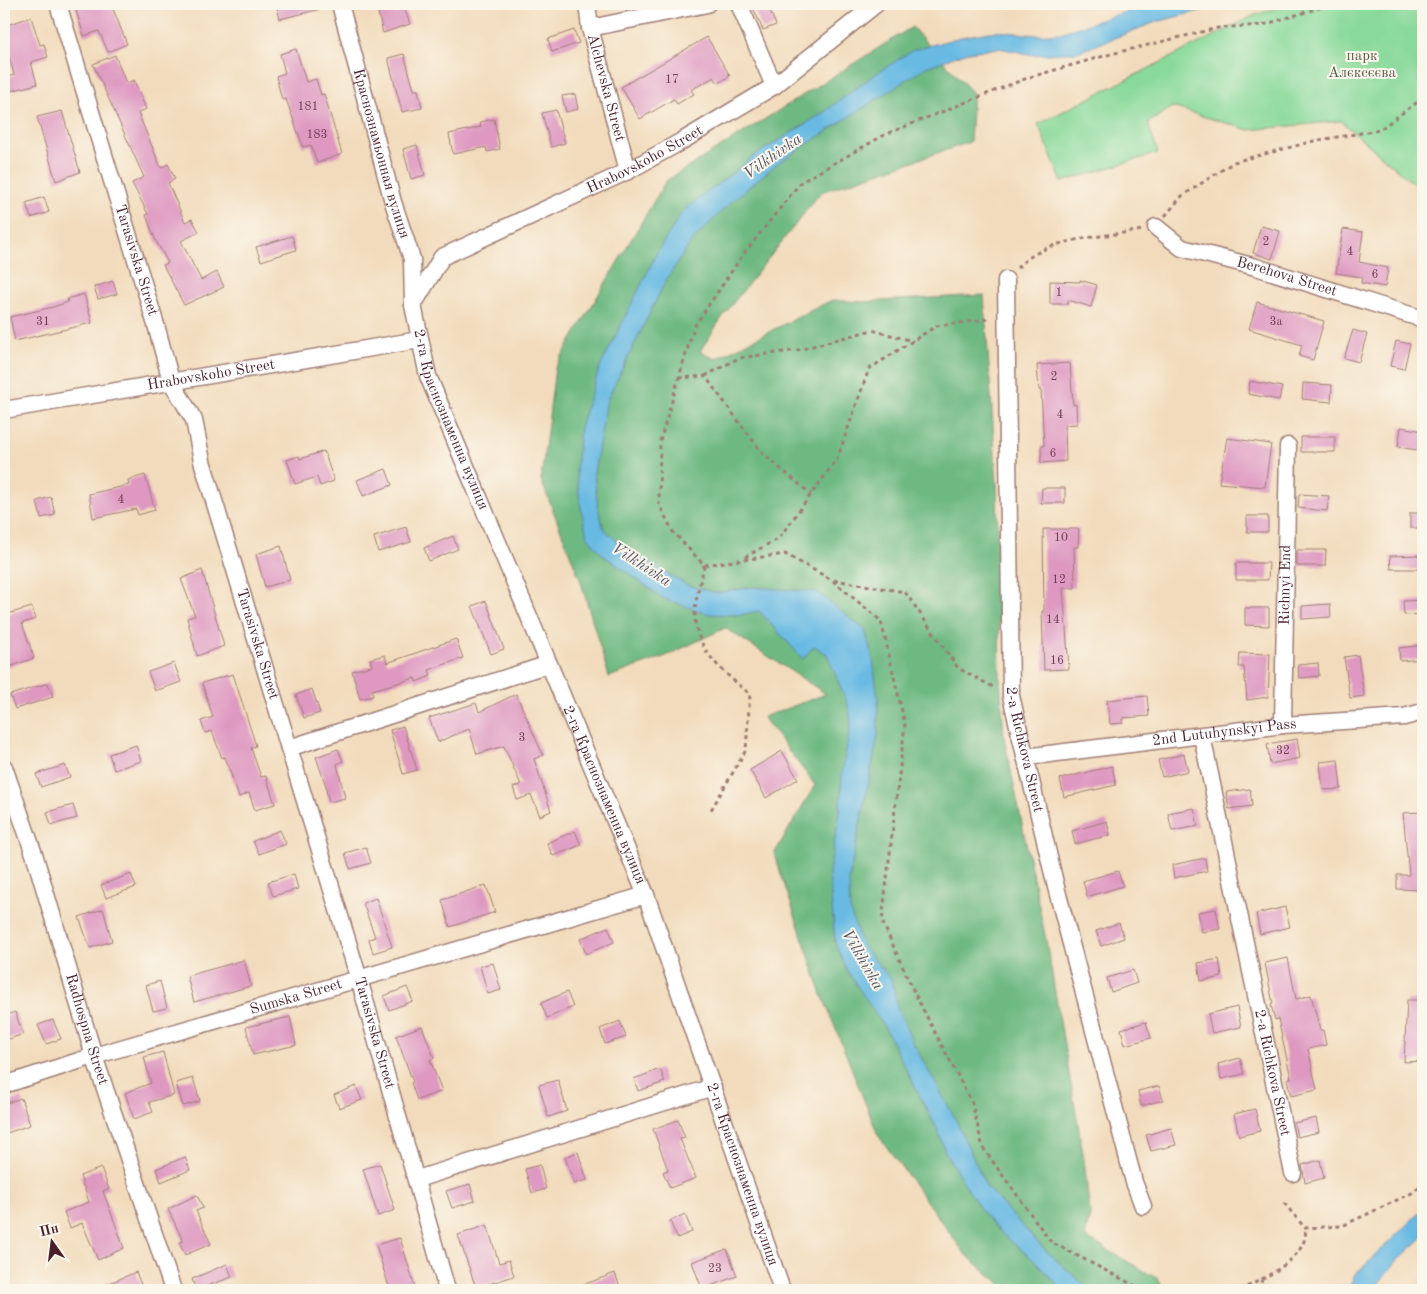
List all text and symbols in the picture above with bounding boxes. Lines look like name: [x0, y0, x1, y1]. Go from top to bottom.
street label: Alchevska Street: [584, 32, 627, 143]
park label: парк Алєксєєва: [1328, 49, 1397, 81]
street label: Краснознамьонная вулиця: [350, 67, 412, 240]
house number: 17: [665, 74, 679, 86]
house number: 181: [298, 101, 318, 113]
street label: Hrabovskoho Street: [584, 123, 705, 197]
house number: 183: [307, 129, 327, 141]
water label: Vilkhivka: [741, 131, 805, 183]
street label: Tarasivska Street: [112, 203, 160, 318]
house number: 2: [1263, 236, 1269, 248]
house number: 4: [1347, 246, 1354, 258]
street label: Berehova Street: [1235, 255, 1339, 299]
house number: 6: [1372, 269, 1379, 281]
house number: 1: [1056, 287, 1062, 299]
house number: 31: [36, 316, 50, 328]
house number: 3а: [1270, 316, 1283, 328]
street label: 2-га Краснознаменна вулиця: [411, 328, 491, 512]
street label: Hrabovskoho Street: [146, 357, 276, 393]
house number: 2: [1051, 371, 1057, 383]
house number: 4: [1057, 409, 1064, 421]
house number: 6: [1050, 448, 1057, 460]
house number: 4: [118, 494, 125, 506]
house number: 10: [1054, 532, 1068, 544]
water label: Vilkhivka: [609, 540, 674, 590]
street label: Richnyi End: [1277, 545, 1294, 625]
house number: 12: [1052, 574, 1066, 586]
street label: Tarasivska Street: [234, 587, 281, 701]
house number: 14: [1046, 614, 1060, 626]
house number: 16: [1050, 655, 1064, 667]
street label: 2-a Richkova Street: [1003, 686, 1046, 814]
street label: 2-га Краснознаменна вулиця: [560, 703, 648, 887]
street label: 2nd Lutuhynskyi Pass: [1152, 717, 1297, 749]
house number: 3: [519, 732, 525, 744]
house number: 32: [1276, 745, 1290, 757]
water label: Vilkhivka: [838, 927, 886, 993]
street label: Radhospna Street: [63, 972, 111, 1087]
street label: Tarasivska Street: [351, 975, 397, 1090]
street label: Sumska Street: [248, 977, 344, 1018]
street label: 2-a Richkova Street: [1252, 1008, 1293, 1137]
street label: 2-га Краснознаменна вулиця: [704, 1081, 781, 1268]
north arrow: [28, 1216, 78, 1266]
text: Пн: [38, 1221, 60, 1239]
house number: 23: [708, 1263, 722, 1275]

